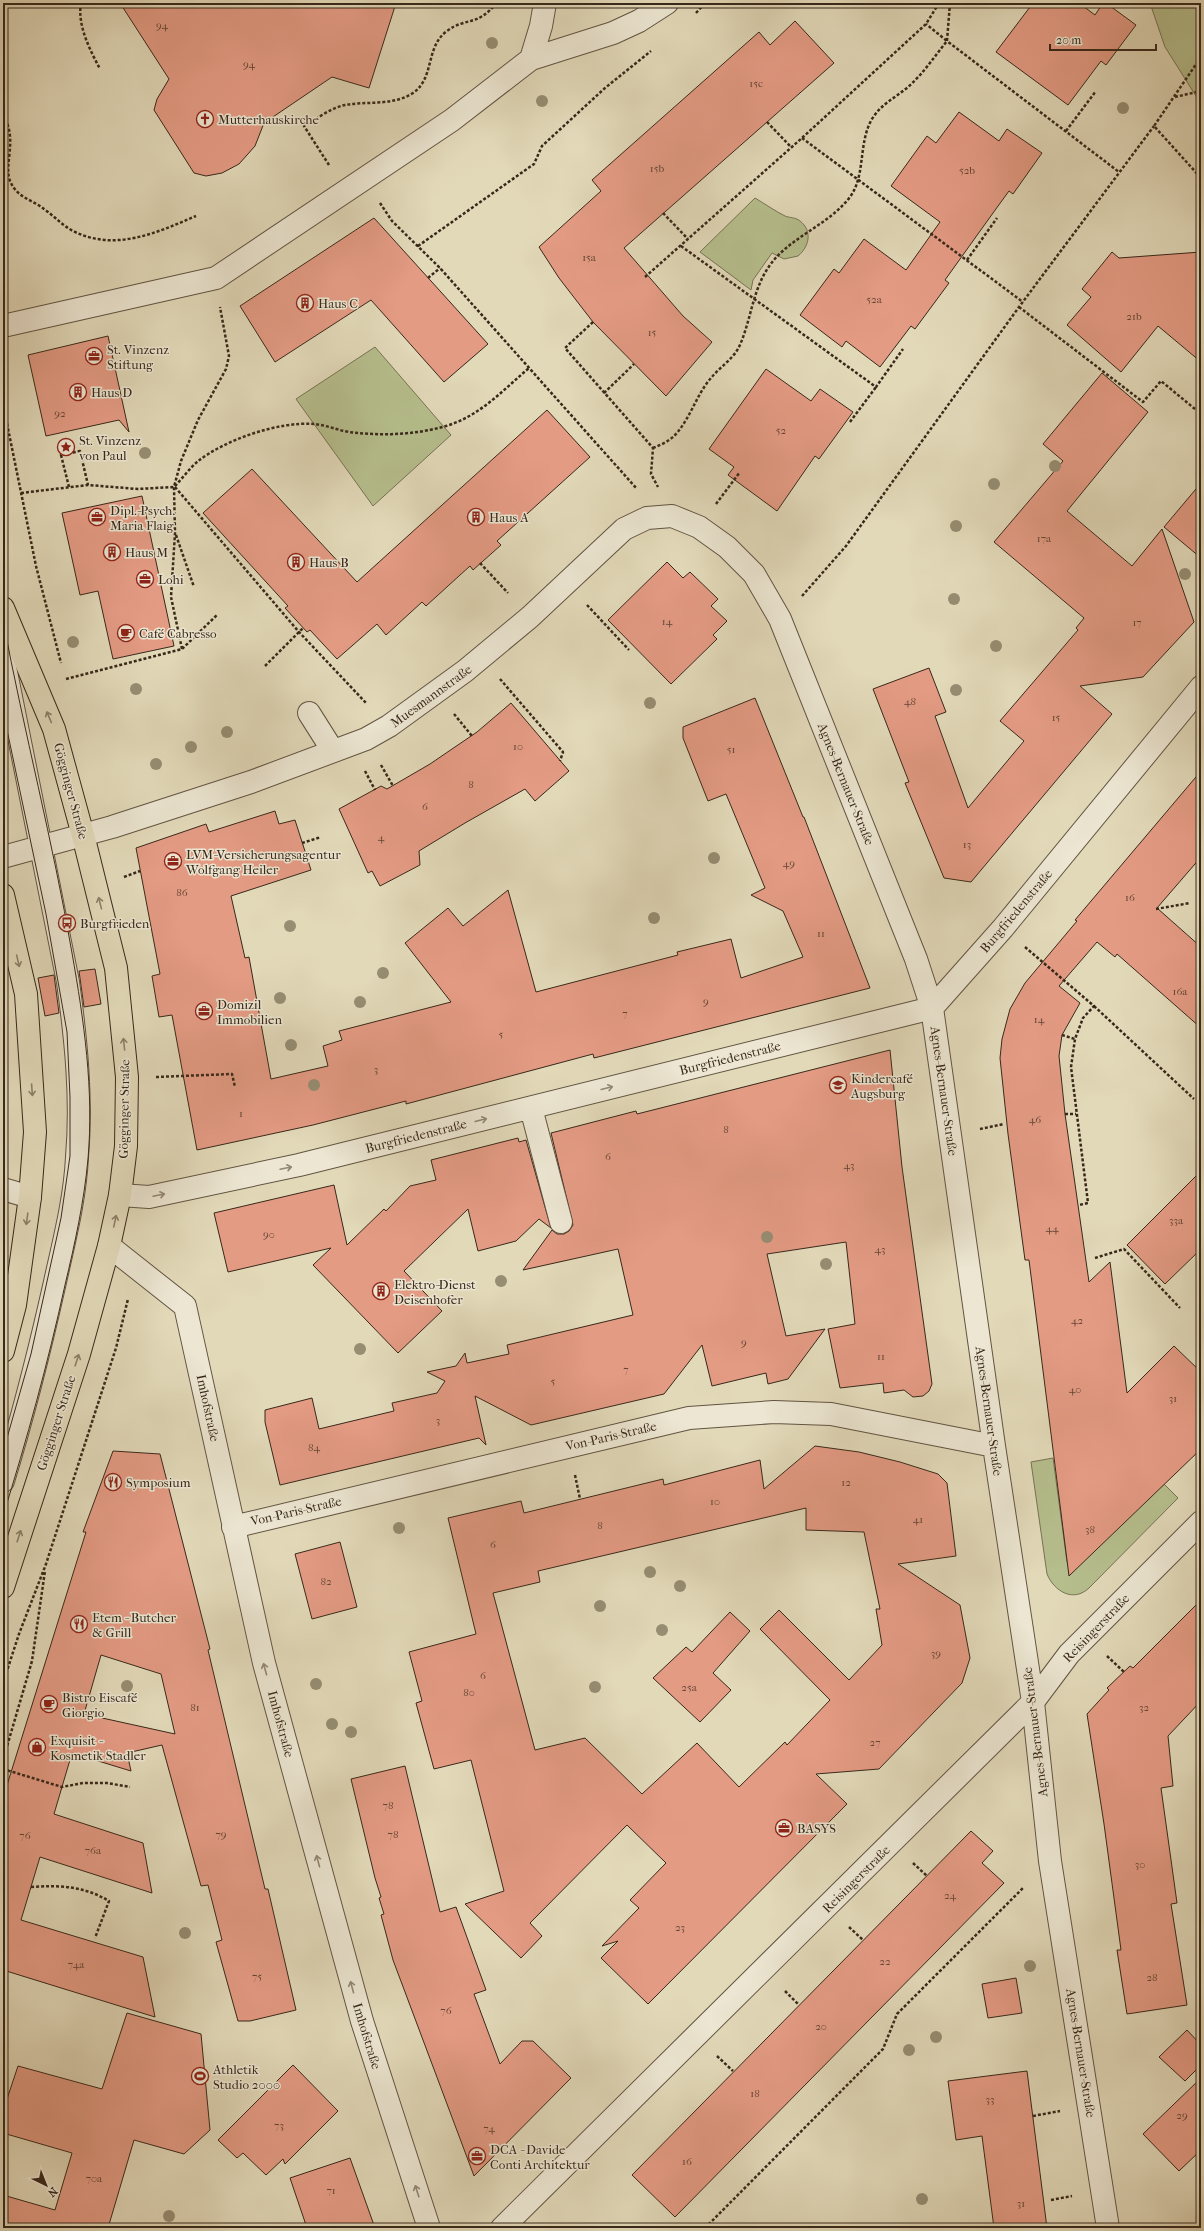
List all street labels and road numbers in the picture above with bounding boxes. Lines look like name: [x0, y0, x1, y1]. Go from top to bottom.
street label: Muesmannstraße: [387, 661, 475, 730]
street label: Agnes-Bernauer-Straße: [814, 720, 878, 848]
street label: Gögginger Straße: [51, 741, 91, 841]
street label: Burgfriedenstraße: [977, 866, 1056, 956]
street label: Agnes-Bernauer-Straße: [927, 1024, 961, 1157]
street label: Burgfriedenstraße: [678, 1038, 783, 1078]
street label: Gögginger Straße: [116, 1059, 132, 1159]
street label: Burgfriedenstraße: [364, 1116, 469, 1156]
street label: Agnes-Bernauer-Straße: [972, 1344, 1006, 1477]
street label: Gögginger Straße: [34, 1373, 79, 1473]
street label: Imhofstraße: [194, 1373, 223, 1444]
street label: Von-Paris-Straße: [563, 1418, 658, 1454]
street label: Von-Paris-Straße: [248, 1493, 343, 1529]
street label: Reisingerstraße: [1060, 1590, 1133, 1665]
street label: Agnes-Bernauer-Straße: [1020, 1666, 1051, 1799]
street label: Imhofstraße: [265, 1689, 297, 1760]
street label: Reisingerstraße: [819, 1842, 893, 1916]
street label: Agnes-Bernauer-Straße: [1063, 1986, 1099, 2119]
street label: Imhofstraße: [350, 2001, 384, 2071]

